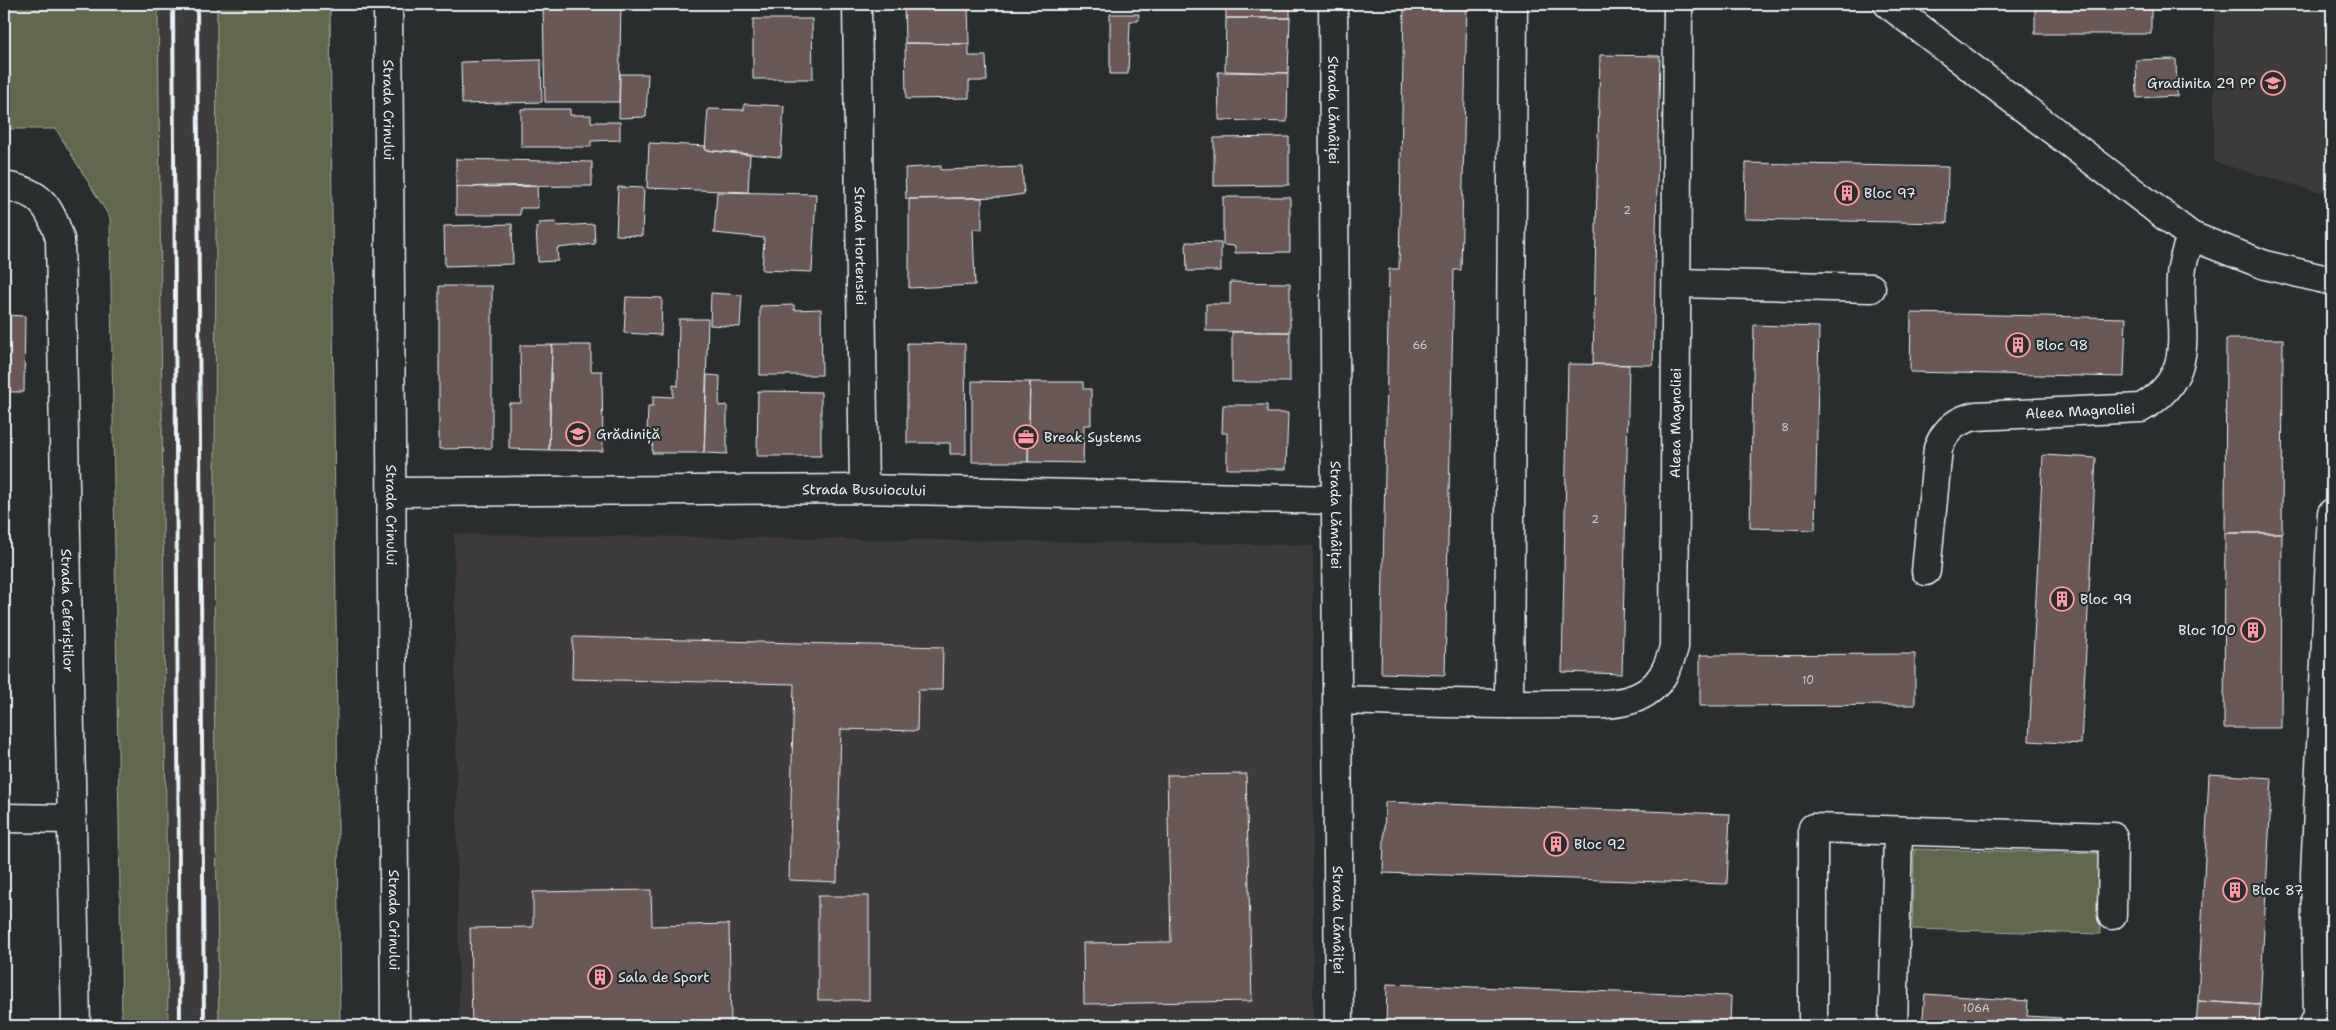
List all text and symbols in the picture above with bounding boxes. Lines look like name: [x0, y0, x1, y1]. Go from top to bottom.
street label: Strada Lămâiței: [1324, 56, 1343, 164]
street label: Strada Crinului: [379, 59, 398, 161]
school or university icon: Gradinita 29 PP: [2260, 70, 2286, 96]
place label: Gradinita 29 PP: [2147, 74, 2256, 92]
building icon: Bloc 97: [1834, 180, 1860, 206]
place label: Bloc 97: [1864, 184, 1916, 202]
street label: Strada Hortensiei: [851, 186, 870, 306]
house number: 2: [1623, 203, 1631, 218]
building icon: Bloc 98: [2005, 332, 2031, 358]
place label: Bloc 98: [2036, 336, 2088, 354]
house number: 66: [1412, 338, 1428, 353]
street label: Aleea Magnoliei: [1666, 368, 1685, 478]
street label: Aleea Magnoliei: [2025, 399, 2136, 423]
house number: 8: [1781, 420, 1789, 435]
school or university icon: Grădiniță: [565, 421, 591, 447]
office icon: Break Systems: [1013, 424, 1039, 450]
place label: Grădiniță: [596, 425, 660, 444]
place label: Break Systems: [1044, 428, 1142, 446]
street label: Strada Lămâiței: [1326, 461, 1345, 569]
street label: Strada Crinului: [382, 464, 401, 566]
street label: Strada Busuiocului: [802, 480, 926, 499]
house number: 2: [1591, 512, 1599, 527]
street label: Strada Ceferiștilor: [57, 548, 78, 673]
building icon: Bloc 99: [2049, 586, 2075, 612]
place label: Bloc 99: [2080, 590, 2132, 608]
building icon: Bloc 100: [2240, 617, 2266, 643]
place label: Bloc 100: [2178, 621, 2236, 639]
house number: 10: [1802, 673, 1814, 688]
building icon: Bloc 92: [1543, 831, 1569, 857]
place label: Bloc 92: [1574, 835, 1626, 853]
street label: Strada Lămâiței: [1329, 866, 1348, 974]
street label: Strada Crinului: [385, 869, 404, 970]
building icon: Bloc 87: [2222, 877, 2248, 903]
place label: Bloc 87: [2252, 881, 2304, 899]
building icon: Sala de Sport: [587, 964, 613, 990]
place label: Sala de Sport: [618, 968, 709, 986]
house number: 106A: [1962, 1001, 1990, 1016]

